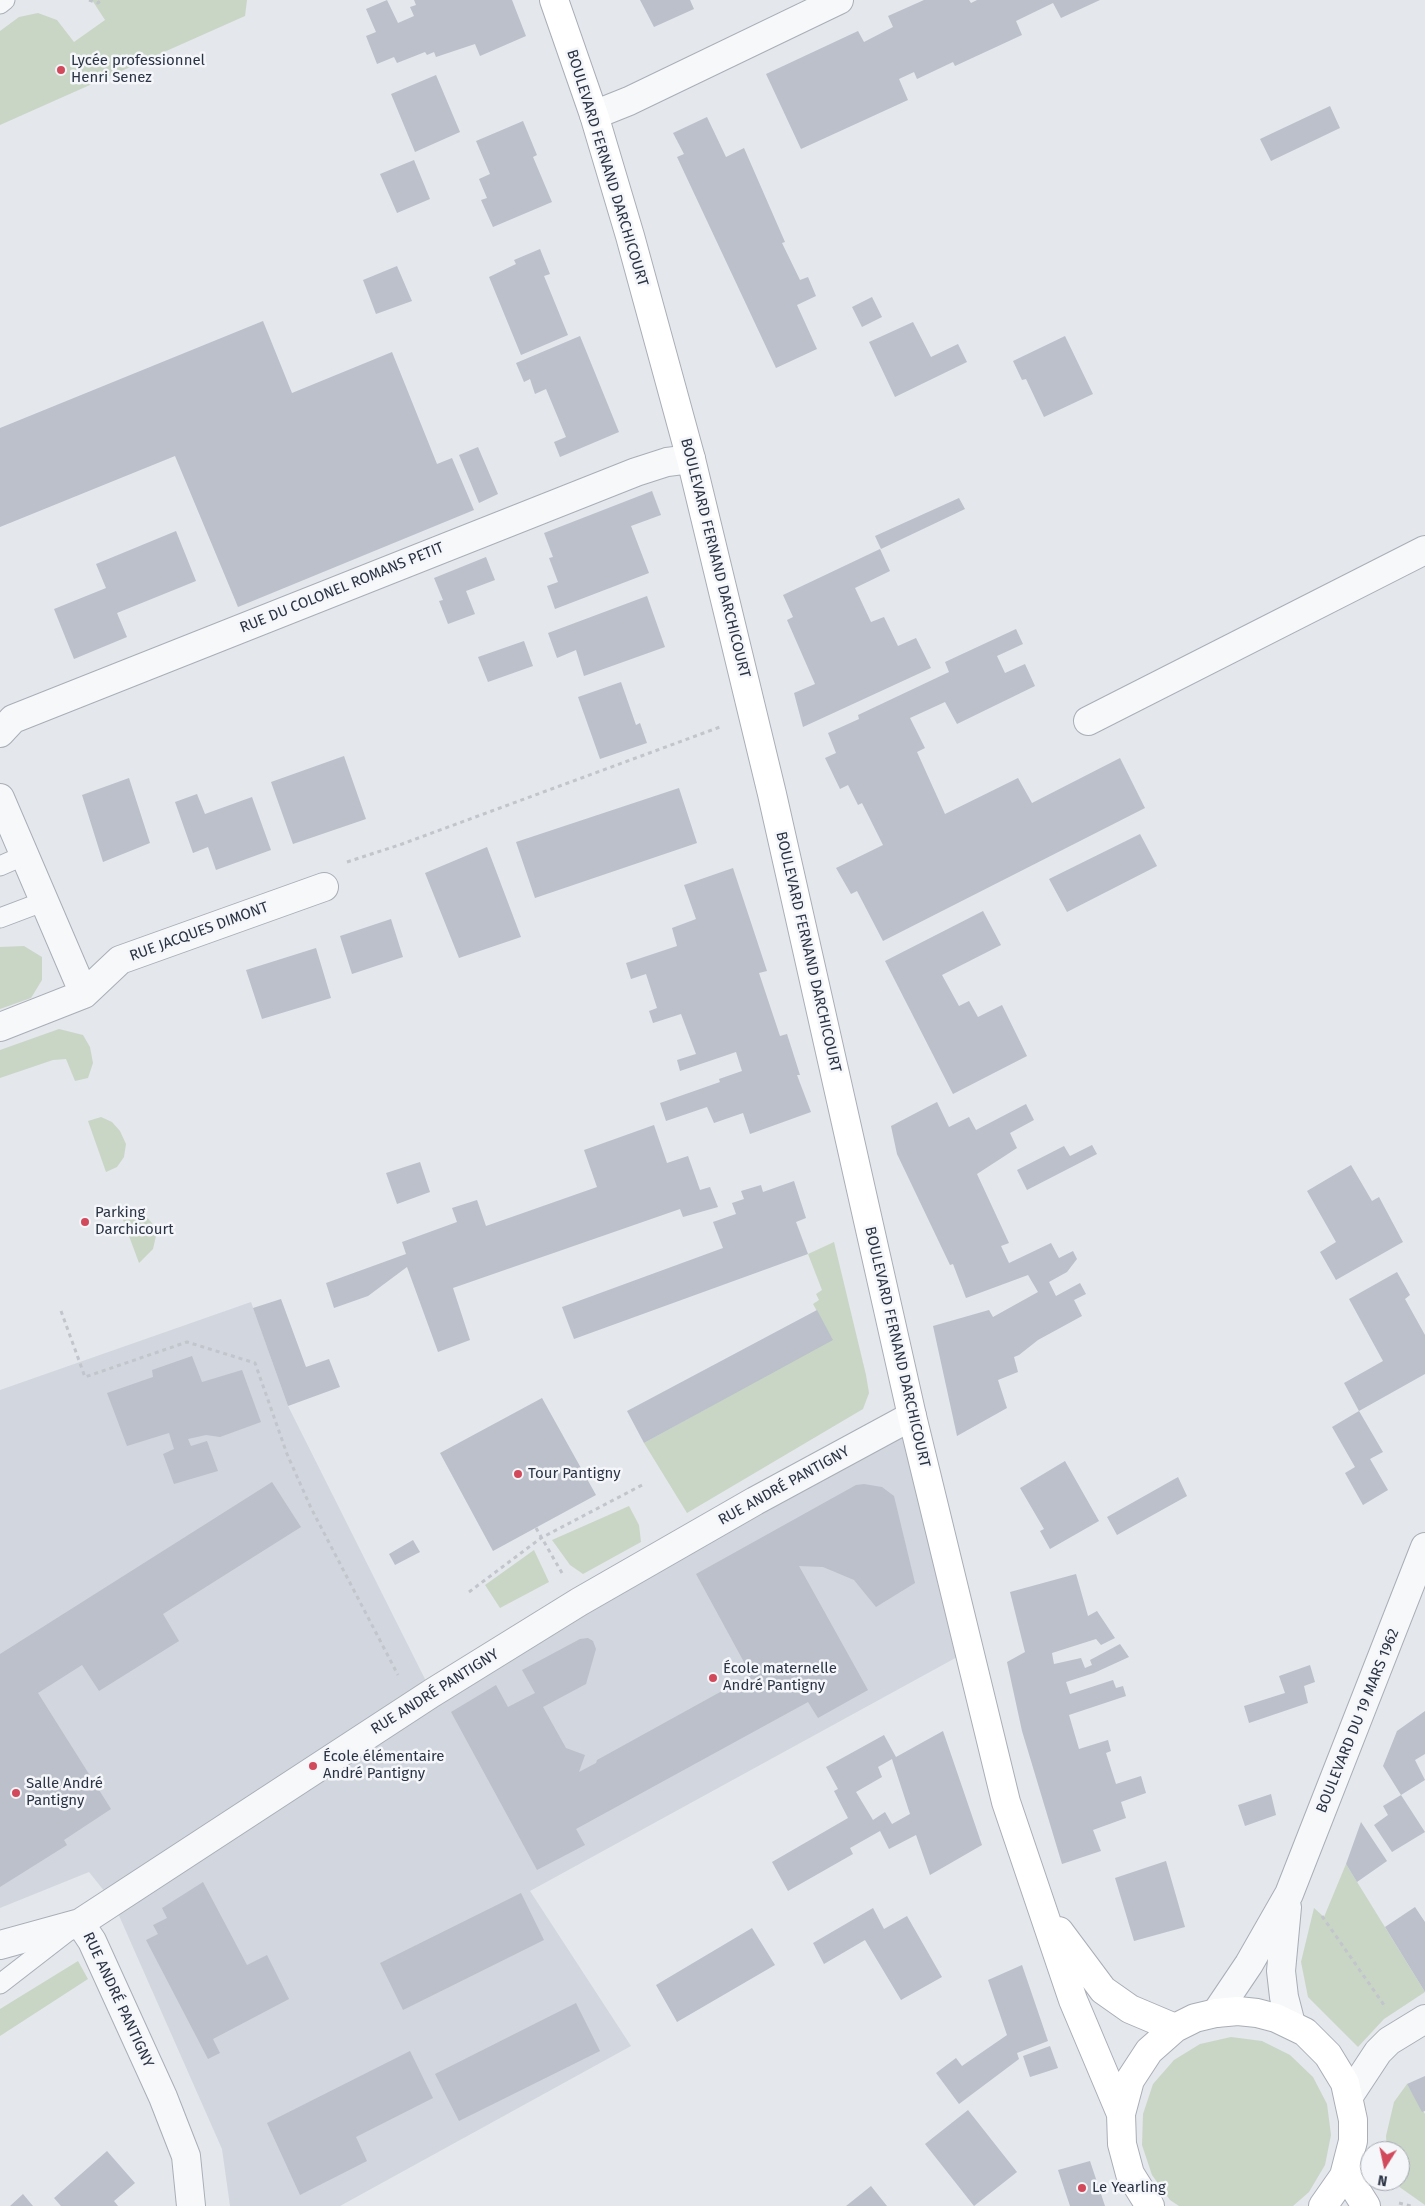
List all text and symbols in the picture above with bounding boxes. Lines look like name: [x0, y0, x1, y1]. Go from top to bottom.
street label: BOULEVARD FERNAND DARCHICOURT: [562, 47, 652, 289]
place label: Lycée professionnel Henri Senez: [71, 52, 205, 87]
marker: Lycée professionnel Henri Senez: [55, 64, 67, 76]
street label: BOULEVARD FERNAND DARCHICOURT: [676, 436, 754, 680]
street label: RUE DU COLONEL ROMANS PETIT: [237, 539, 447, 637]
street label: BOULEVARD FERNAND DARCHICOURT: [771, 830, 845, 1074]
street label: RUE JACQUES DIMONT: [127, 899, 271, 965]
place label: Parking Darchicourt: [95, 1204, 174, 1239]
marker: Parking Darchicourt: [79, 1216, 91, 1228]
street label: BOULEVARD FERNAND DARCHICOURT: [860, 1225, 934, 1469]
street label: RUE ANDRÉ PANTIGNY: [715, 1442, 853, 1530]
place label: Tour Pantigny: [528, 1465, 621, 1483]
marker: Tour Pantigny: [512, 1468, 524, 1480]
street label: BOULEVARD DU 19 MARS 1962: [1313, 1626, 1403, 1816]
street label: RUE ANDRÉ PANTIGNY: [368, 1645, 502, 1739]
place label: École maternelle André Pantigny: [723, 1660, 837, 1695]
marker: École maternelle André Pantigny: [707, 1672, 719, 1684]
place label: École élémentaire André Pantigny: [323, 1748, 445, 1783]
marker: École élémentaire André Pantigny: [307, 1760, 319, 1772]
place label: Salle André Pantigny: [26, 1775, 103, 1810]
marker: Salle André Pantigny: [10, 1787, 22, 1799]
street label: RUE ANDRÉ PANTIGNY: [79, 1929, 157, 2071]
north arrow: [1360, 2141, 1410, 2191]
text: N: [1376, 2171, 1389, 2189]
place label: Le Yearling: [1092, 2179, 1166, 2197]
marker: Le Yearling: [1076, 2182, 1088, 2194]

